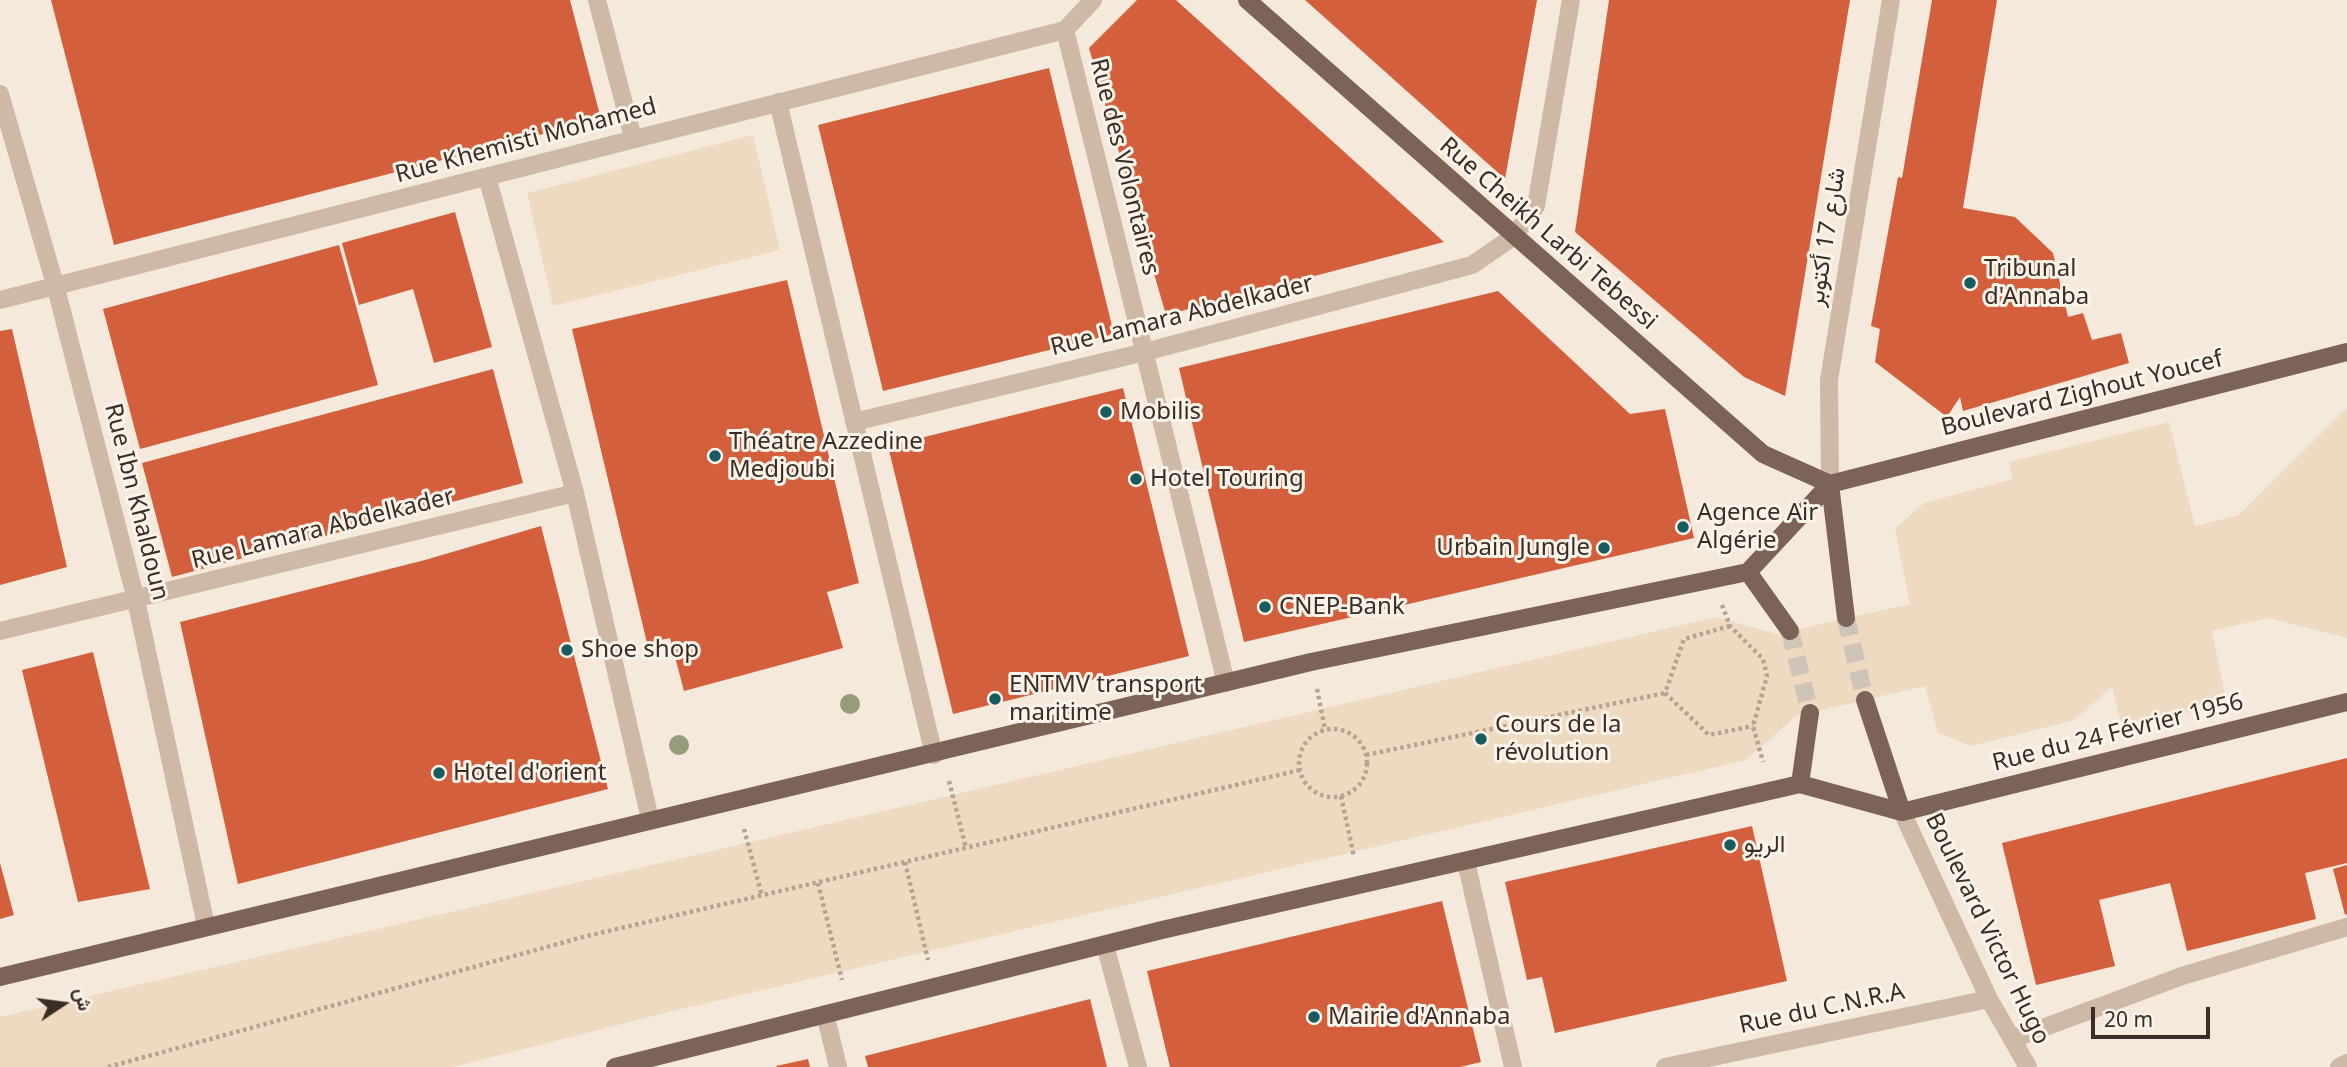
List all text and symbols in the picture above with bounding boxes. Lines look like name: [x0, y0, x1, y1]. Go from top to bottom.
street label: Rue des Volontaires: [1083, 56, 1165, 278]
street label: Rue Khemisti Mohamed: [392, 92, 660, 190]
street label: Rue Cheikh Larbi Tebessi: [1433, 132, 1663, 336]
street label: شارع 17 أكتوبر: [1802, 166, 1852, 308]
place label: Tribunal d'Annaba: [1984, 255, 2089, 311]
street label: Rue Lamara Abdelkader: [1048, 269, 1316, 363]
marker: Tribunal d'Annaba: [1962, 275, 1978, 291]
street label: Boulevard Zighout Youcef: [1938, 345, 2226, 443]
place label: Mobilis: [1120, 398, 1201, 426]
street label: Rue Ibn Khaldoun: [98, 401, 174, 603]
marker: Mobilis: [1098, 404, 1114, 420]
place label: Théatre Azzedine Medjoubi: [729, 428, 923, 484]
marker: Théatre Azzedine Medjoubi: [707, 448, 723, 464]
place label: Hotel Touring: [1150, 465, 1304, 493]
marker: Hotel Touring: [1128, 471, 1144, 487]
street label: Rue Lamara Abdelkader: [189, 482, 457, 576]
place label: Agence Air Algérie: [1697, 499, 1818, 555]
marker: Agence Air Algérie: [1675, 519, 1691, 535]
place label: Urbain Jungle: [1436, 534, 1590, 562]
marker: Urbain Jungle: [1596, 540, 1612, 556]
place label: CNEP-Bank: [1279, 593, 1405, 621]
marker: CNEP-Bank: [1257, 599, 1273, 615]
place label: Shoe shop: [581, 636, 699, 664]
marker: Shoe shop: [559, 642, 575, 658]
place label: ENTMV transport maritime: [1009, 671, 1202, 727]
street label: Rue du 24 Février 1956: [1990, 688, 2246, 778]
marker: ENTMV transport maritime: [987, 691, 1003, 707]
place label: Cours de la révolution: [1495, 711, 1621, 767]
marker: Cours de la révolution: [1473, 731, 1489, 747]
place label: Hotel d'orient: [453, 759, 606, 787]
marker: Hotel d'orient: [431, 765, 447, 781]
street label: Boulevard Victor Hugo: [1918, 809, 2056, 1049]
place label: الريو: [1744, 831, 1785, 859]
marker: الريو: [1722, 837, 1738, 853]
north arrow: [28, 969, 98, 1039]
street label: Rue du C.N.R.A: [1737, 977, 1907, 1041]
text: ش: [68, 985, 99, 1013]
scale bar: [2095, 993, 2214, 1038]
place label: Mairie d'Annaba: [1328, 1003, 1510, 1031]
text: 20 m: [2104, 1005, 2153, 1033]
marker: Mairie d'Annaba: [1306, 1009, 1322, 1025]

